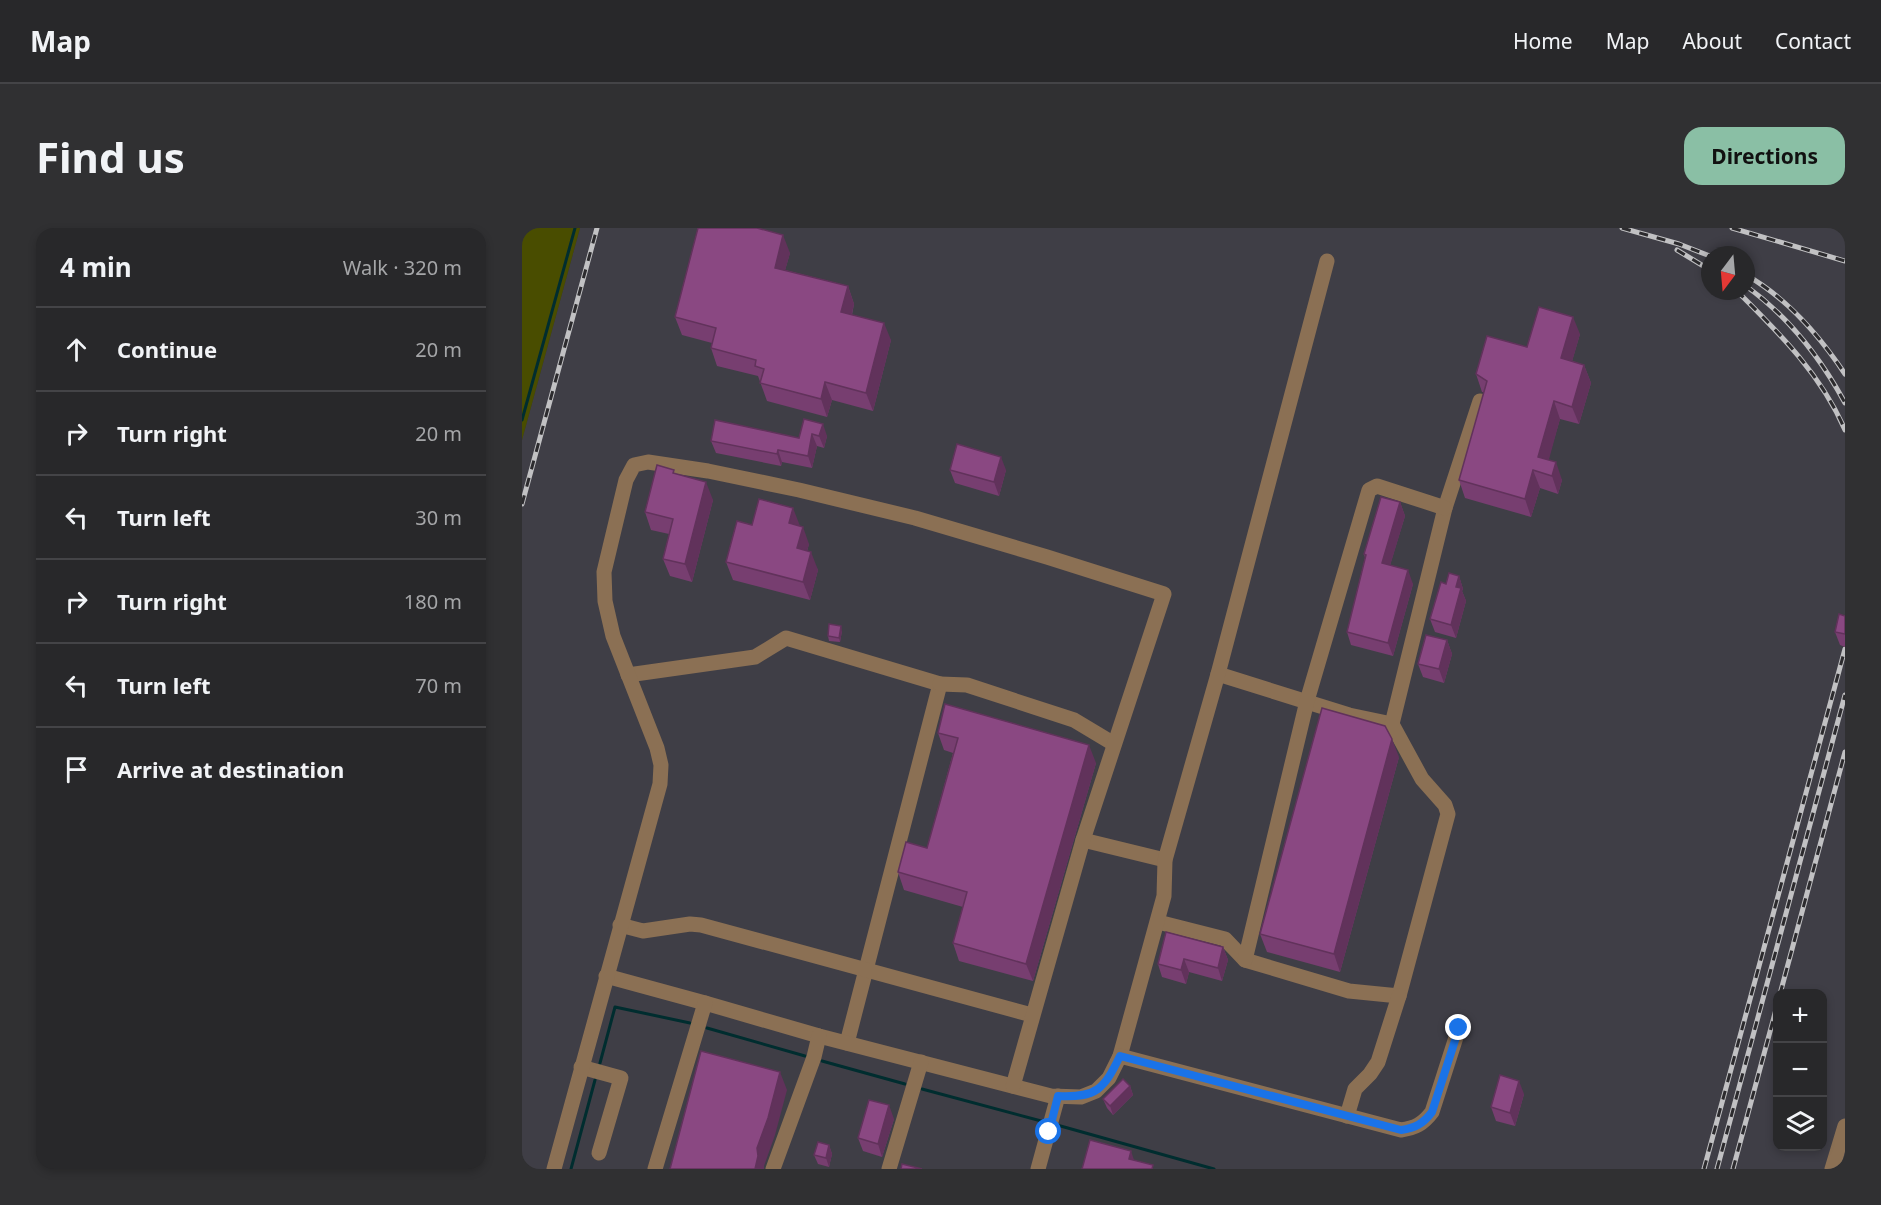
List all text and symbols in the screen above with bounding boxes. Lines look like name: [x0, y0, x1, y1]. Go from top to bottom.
text: Map: [30, 22, 91, 60]
text: Home: [1513, 27, 1573, 55]
text: Map: [1606, 27, 1649, 55]
text: About: [1682, 27, 1742, 55]
text: Contact: [1775, 27, 1851, 55]
button: Directions: [1684, 127, 1845, 185]
text: Find us: [36, 128, 185, 185]
north arrow: [1701, 246, 1755, 300]
text: 4 min: [60, 249, 132, 285]
text: Walk · 320 m: [343, 254, 462, 281]
icon: ahead: [60, 333, 93, 366]
text: Continue: [117, 334, 217, 364]
text: 20 m: [415, 336, 462, 363]
icon: right: [60, 417, 93, 450]
text: Turn right: [117, 418, 227, 448]
text: 20 m: [415, 420, 462, 447]
icon: left: [60, 501, 93, 534]
text: Turn left: [117, 502, 211, 532]
text: 30 m: [415, 504, 462, 531]
icon: right: [60, 585, 93, 618]
text: Turn right: [117, 586, 227, 616]
text: 180 m: [404, 588, 462, 615]
icon: left: [60, 669, 93, 702]
text: Turn left: [117, 670, 211, 700]
text: 70 m: [415, 672, 462, 699]
icon: arrive: [60, 753, 93, 786]
text: Arrive at destination: [117, 754, 344, 784]
map controls: [1773, 989, 1827, 1151]
button: +: [1773, 989, 1827, 1043]
route end: [1445, 1014, 1471, 1040]
button: −: [1773, 1043, 1827, 1097]
button: layers: [1773, 1097, 1827, 1151]
route start: [1035, 1118, 1061, 1144]

